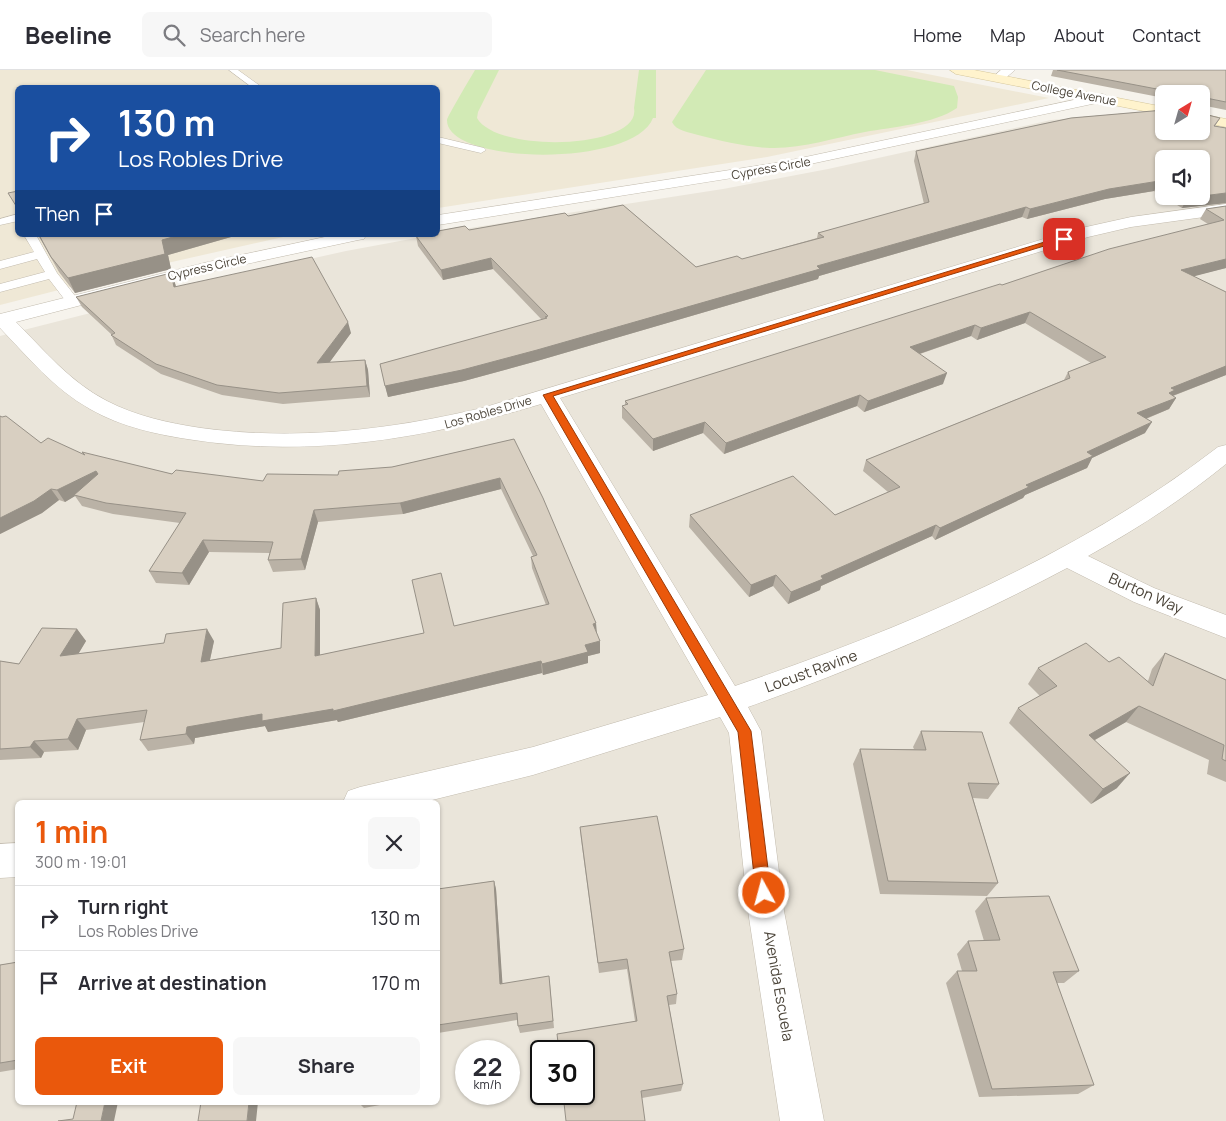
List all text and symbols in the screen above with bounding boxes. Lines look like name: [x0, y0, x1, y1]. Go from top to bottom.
search box: [142, 12, 492, 57]
text: Beeline: [25, 18, 112, 51]
icon: search: [160, 21, 188, 49]
text: Search here: [200, 22, 305, 48]
text: Home: [913, 23, 962, 47]
text: Map: [990, 23, 1026, 47]
text: About: [1054, 23, 1104, 47]
text: Contact: [1132, 23, 1201, 47]
street label: College Avenue: [1030, 76, 1118, 110]
north arrow: [1155, 85, 1210, 140]
map controls: [1155, 85, 1210, 205]
text: 130 m: [118, 99, 215, 147]
icon: right: [35, 105, 100, 170]
text: Los Robles Drive: [118, 144, 283, 174]
button: sound: [1155, 150, 1210, 205]
street label: Cypress Circle: [730, 153, 812, 183]
icon: arrive: [90, 200, 118, 228]
text: Then: [35, 201, 80, 227]
pin: [1043, 218, 1085, 260]
icon: arrive: [1050, 225, 1078, 253]
street label: Cypress Circle: [166, 250, 248, 284]
street label: Los Robles Drive: [442, 391, 534, 433]
street label: Burton Way: [1106, 567, 1187, 619]
street label: Locust Ravine: [762, 644, 860, 697]
text: 1 min: [35, 811, 108, 852]
button: close: [368, 817, 420, 869]
text: 300 m · 19:01: [35, 851, 127, 873]
position arrow: [737, 866, 789, 918]
text: Turn right: [78, 894, 168, 920]
icon: right: [35, 904, 63, 932]
text: 130 m: [371, 905, 420, 931]
text: Los Robles Drive: [78, 920, 198, 942]
street label: Avenida Escuela: [759, 929, 799, 1043]
icon: arrive: [35, 969, 63, 997]
text: Arrive at destination: [78, 970, 267, 996]
text: 170 m: [372, 970, 420, 996]
button: Exit: [35, 1037, 223, 1095]
button: Share: [233, 1037, 420, 1095]
speed limit sign: 30: [530, 1040, 595, 1105]
text: 22: [473, 1049, 502, 1084]
text: km/h: [474, 1076, 501, 1093]

